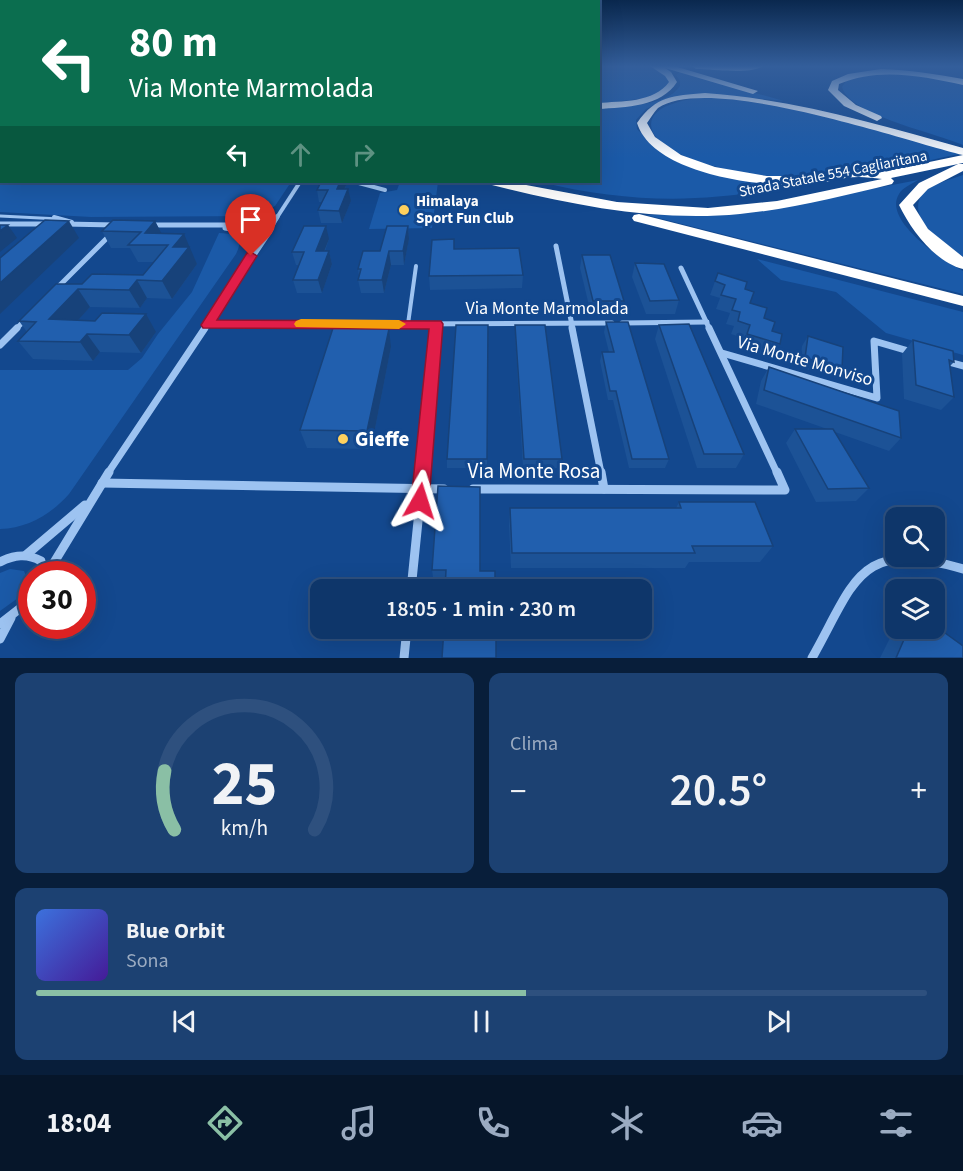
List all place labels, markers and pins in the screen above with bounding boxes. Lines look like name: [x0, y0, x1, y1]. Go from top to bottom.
place label: Himalaya Sport Fun Club: [416, 191, 514, 229]
pin: [225, 194, 276, 256]
marker: Himalaya Sport Fun Club: [397, 203, 411, 217]
place label: Gieffe: [355, 424, 410, 454]
marker: Gieffe: [336, 432, 350, 446]

